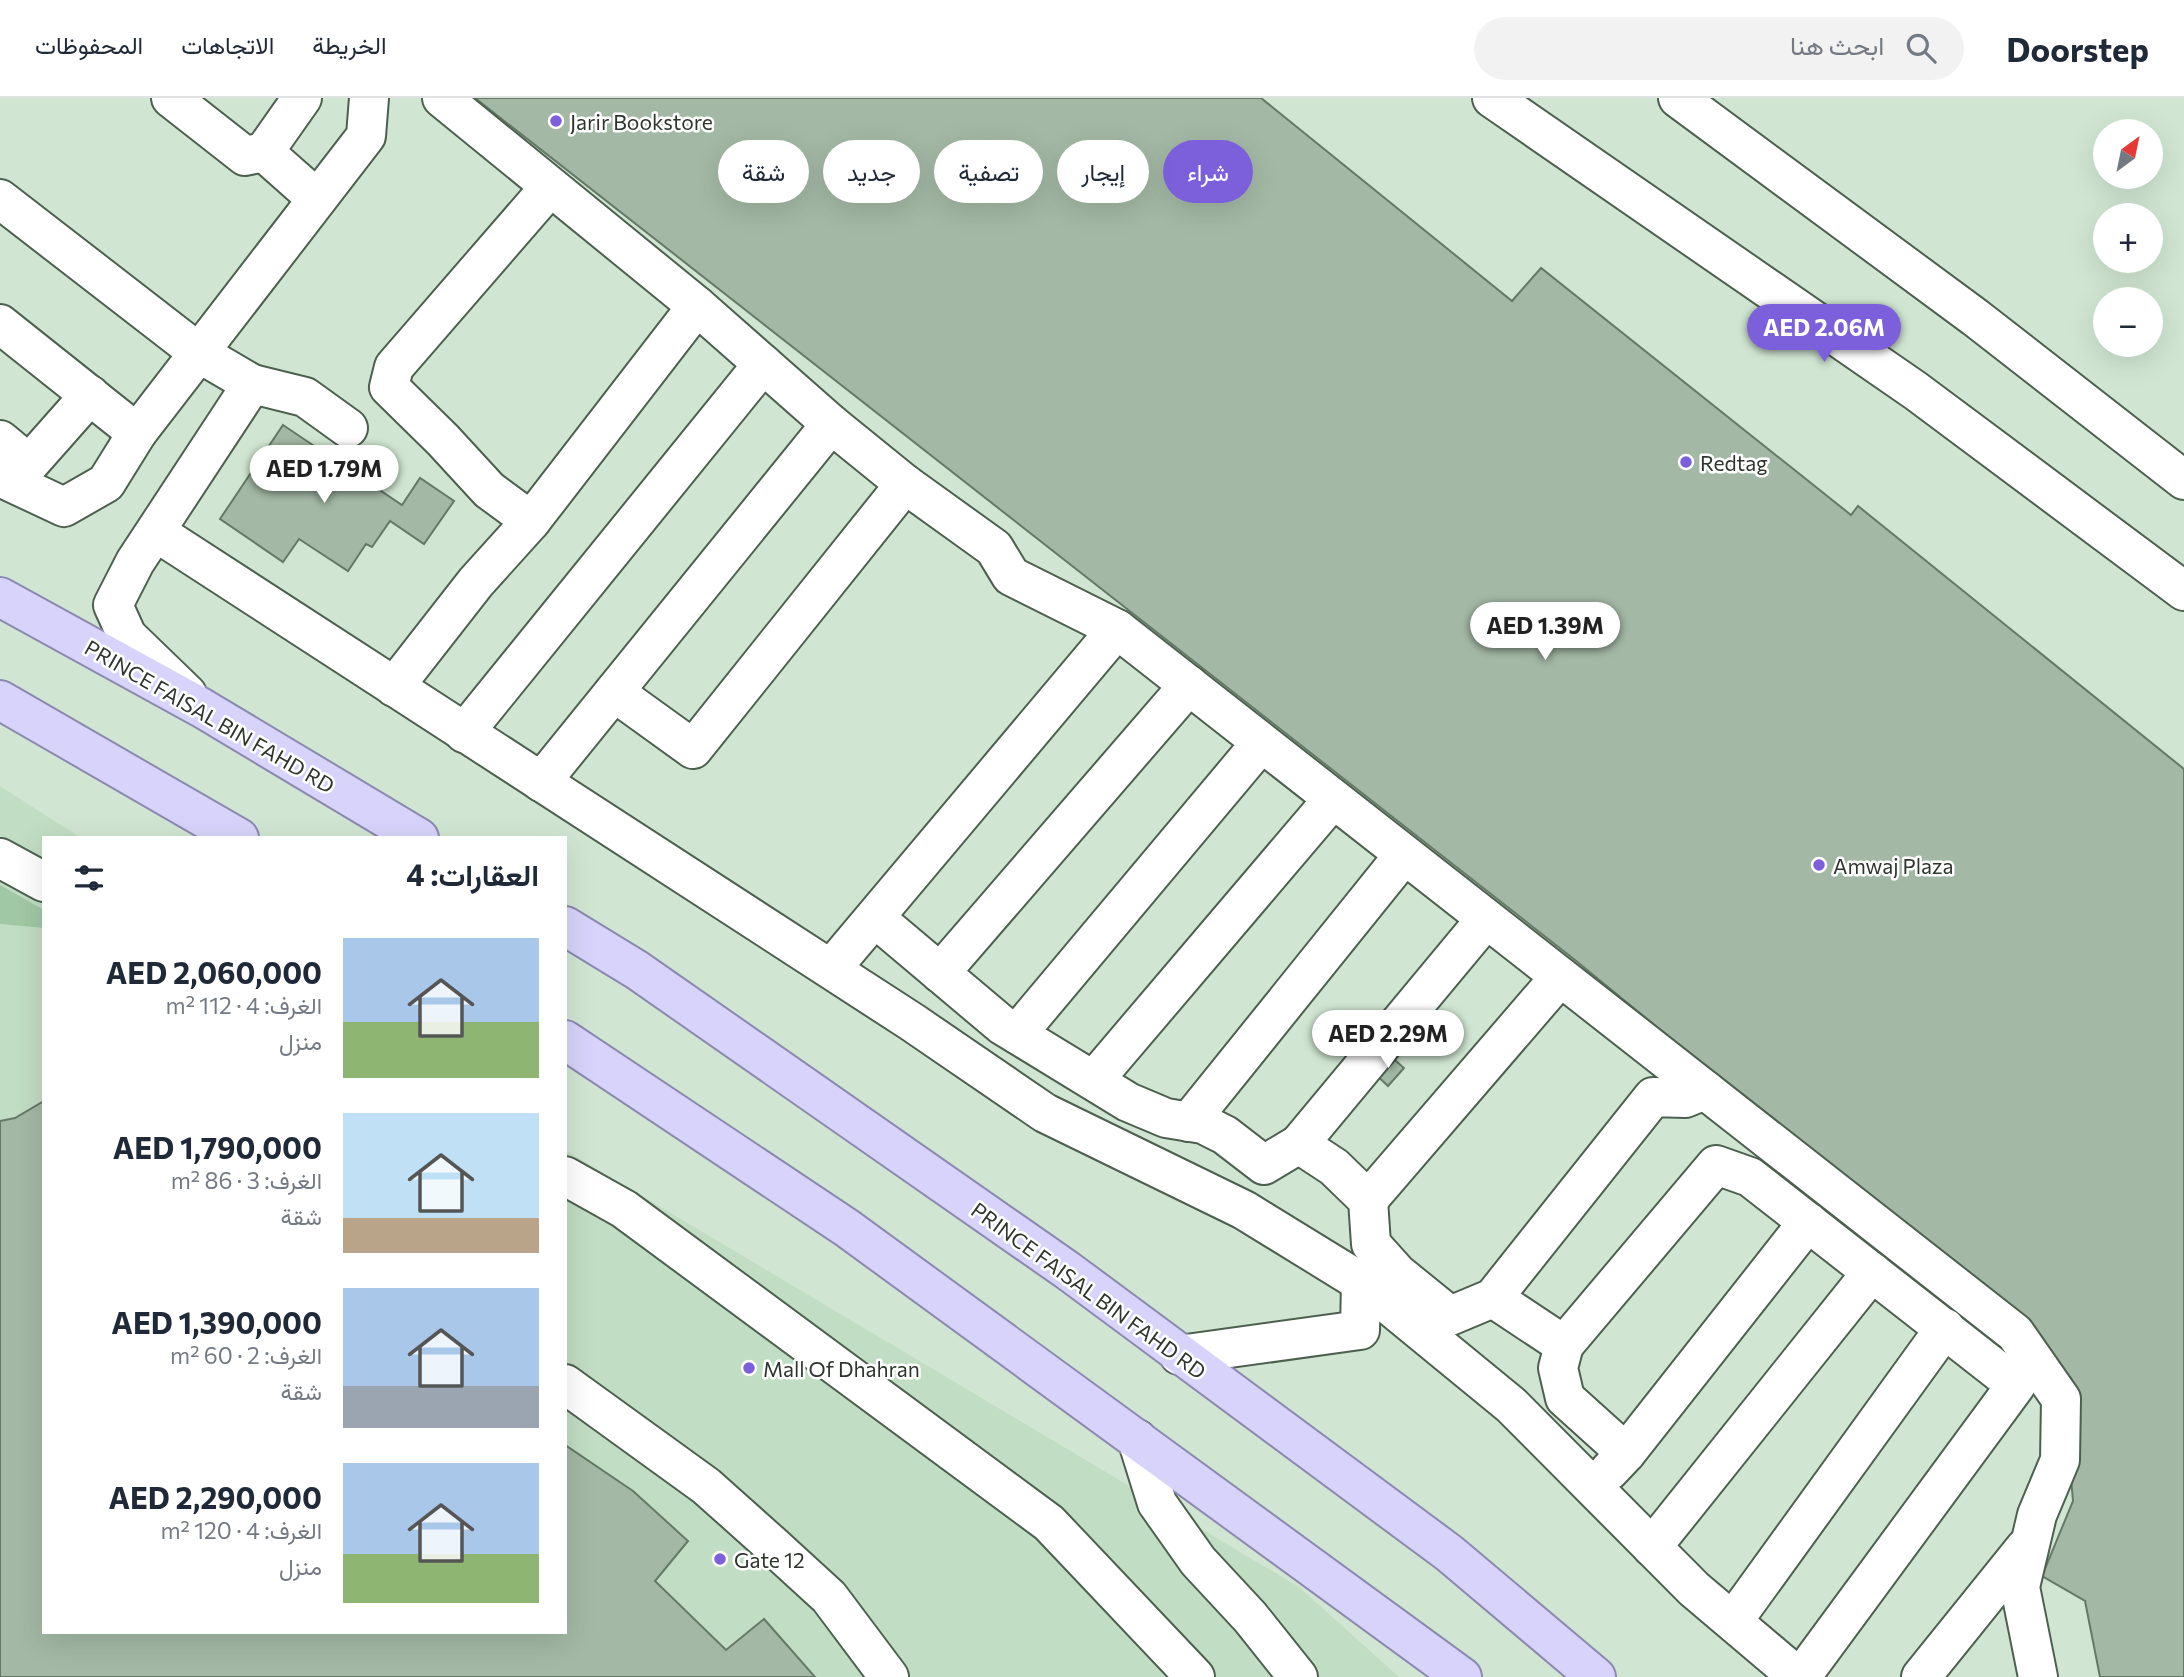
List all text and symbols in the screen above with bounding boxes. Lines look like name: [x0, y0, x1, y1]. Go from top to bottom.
search box: [1474, 17, 1964, 80]
text: Doorstep: [2006, 28, 2149, 69]
text: ابحث هنا: [1790, 29, 1884, 60]
icon: search: [1902, 29, 1940, 67]
text: المحفوظات: [35, 30, 143, 59]
text: الاتجاهات: [181, 30, 274, 59]
text: الخريطة: [312, 30, 387, 59]
place label: Jarir Bookstore: [570, 109, 713, 134]
marker: Jarir Bookstore: [548, 113, 564, 129]
north arrow: [2093, 119, 2163, 189]
map controls: [2093, 119, 2163, 357]
chip: شقة: [718, 140, 809, 203]
chip: جديد: [823, 140, 920, 203]
chip: تصفية: [934, 140, 1043, 203]
chip: إيجار: [1057, 140, 1149, 203]
chip: شراء: [1163, 140, 1253, 203]
button: +: [2093, 203, 2163, 273]
button: −: [2093, 287, 2163, 357]
pin: AED 2.06M: [1744, 304, 1904, 364]
text: AED 2.06M: [1763, 313, 1885, 341]
pin: AED 1.79M: [244, 446, 404, 505]
place label: Redtag: [1700, 450, 1768, 475]
text: AED 1.79M: [266, 454, 382, 482]
marker: Redtag: [1678, 454, 1694, 470]
pin: AED 1.39M: [1465, 602, 1625, 662]
text: AED 1.39M: [1486, 611, 1604, 639]
street label: PRINCE FAISAL BIN FAHD RD: [81, 634, 339, 798]
place label: Amwaj Plaza: [1833, 853, 1953, 878]
text: العقارات: 4: [406, 855, 539, 892]
marker: Amwaj Plaza: [1811, 857, 1827, 873]
icon: filters: [70, 859, 108, 897]
text: AED 2,060,000: [106, 953, 322, 990]
icon: home: [399, 966, 483, 1050]
text: الغرف: 4 · 112 m²: [166, 991, 322, 1019]
pin: AED 2.29M: [1308, 1010, 1468, 1070]
text: AED 2.29M: [1328, 1019, 1448, 1047]
text: منزل: [279, 1027, 322, 1055]
text: AED 1,790,000: [113, 1128, 322, 1165]
icon: home: [399, 1141, 483, 1225]
text: الغرف: 3 · 86 m²: [171, 1166, 322, 1194]
street label: PRINCE FAISAL BIN FAHD RD: [967, 1196, 1211, 1384]
text: شقة: [280, 1202, 322, 1230]
text: AED 1,390,000: [111, 1303, 322, 1340]
icon: home: [399, 1316, 483, 1400]
text: الغرف: 2 · 60 m²: [170, 1341, 322, 1369]
place label: Mall Of Dhahran: [763, 1356, 920, 1381]
marker: Mall Of Dhahran: [741, 1360, 757, 1376]
text: شقة: [280, 1377, 322, 1405]
text: AED 2,290,000: [108, 1478, 322, 1515]
icon: home: [399, 1491, 483, 1575]
text: الغرف: 4 · 120 m²: [160, 1516, 322, 1544]
place label: Gate 12: [734, 1547, 805, 1572]
marker: Gate 12: [712, 1551, 728, 1567]
text: منزل: [279, 1552, 322, 1580]

